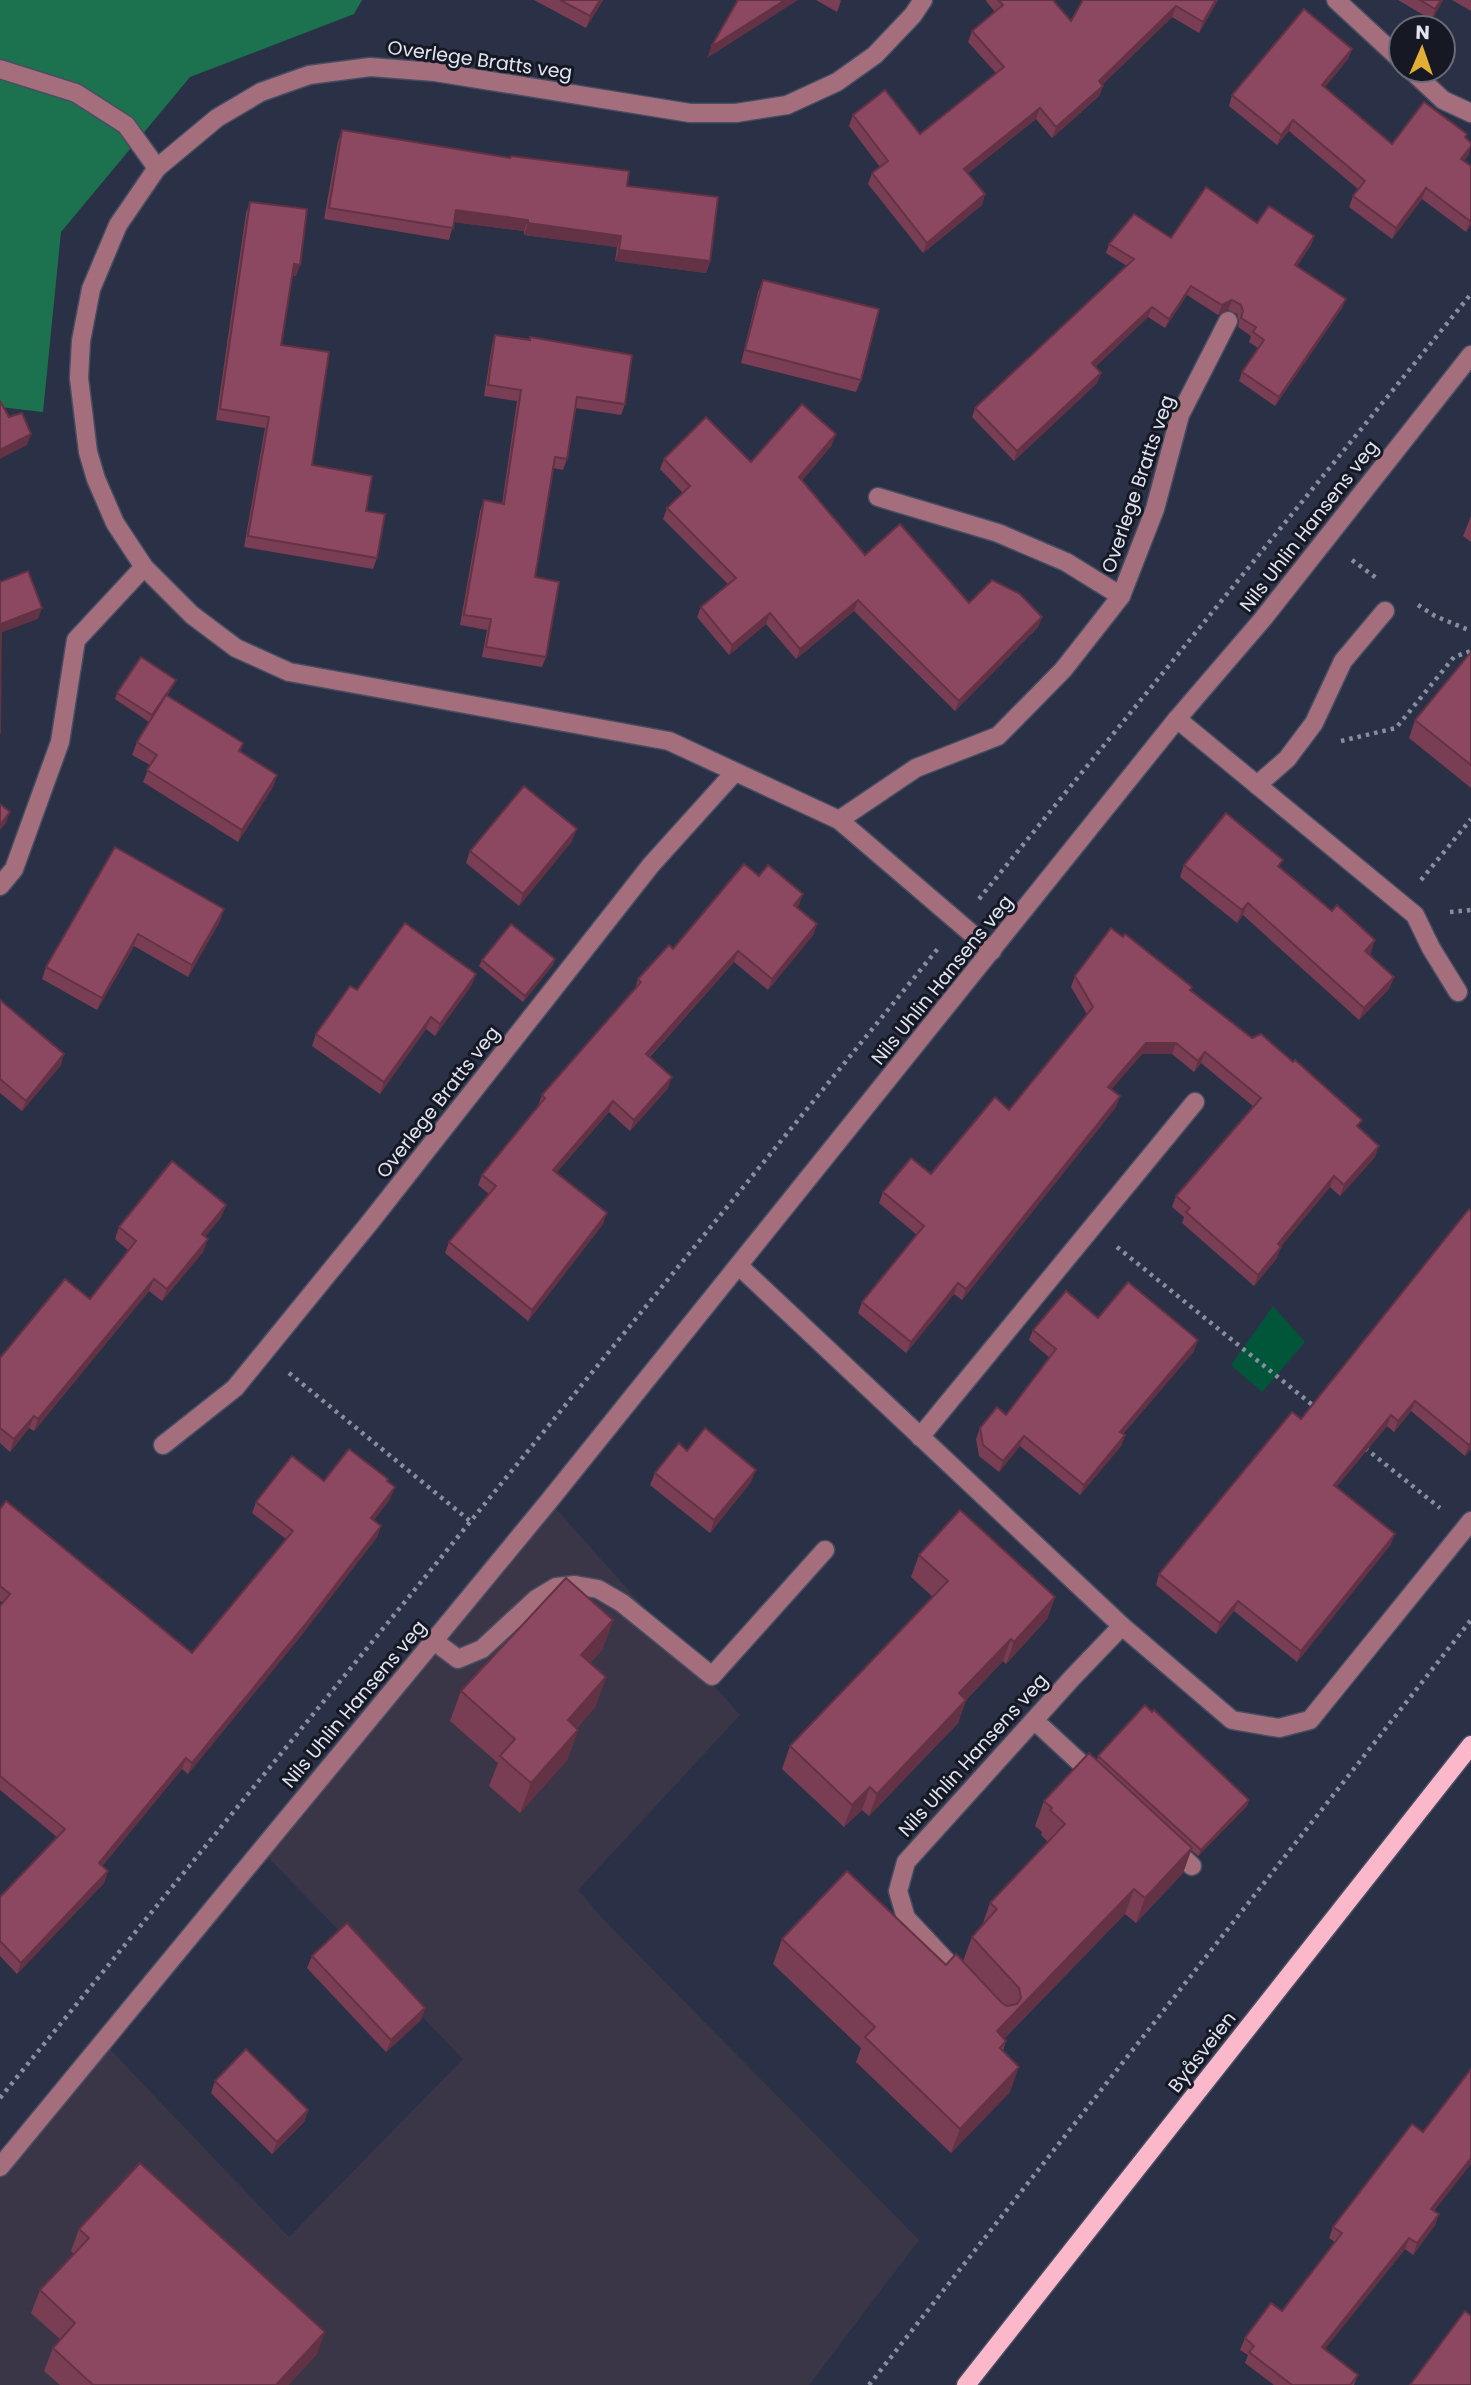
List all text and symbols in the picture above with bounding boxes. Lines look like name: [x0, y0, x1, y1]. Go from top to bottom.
north arrow: [1387, 14, 1457, 84]
text: N: [1415, 19, 1430, 46]
street label: Overlege Bratts veg: [386, 34, 574, 86]
street label: Overlege Bratts veg: [1095, 392, 1181, 576]
street label: Nils Uhlin Hansens veg: [1233, 434, 1385, 618]
street label: Nils Uhlin Hansens veg: [865, 889, 1019, 1071]
street label: Overlege Bratts veg: [370, 1020, 506, 1184]
street label: Nils Uhlin Hansens veg: [276, 1614, 432, 1794]
street label: Nils Uhlin Hansens veg: [892, 1667, 1054, 1843]
street label: Byåsveien: [1162, 2006, 1242, 2098]

